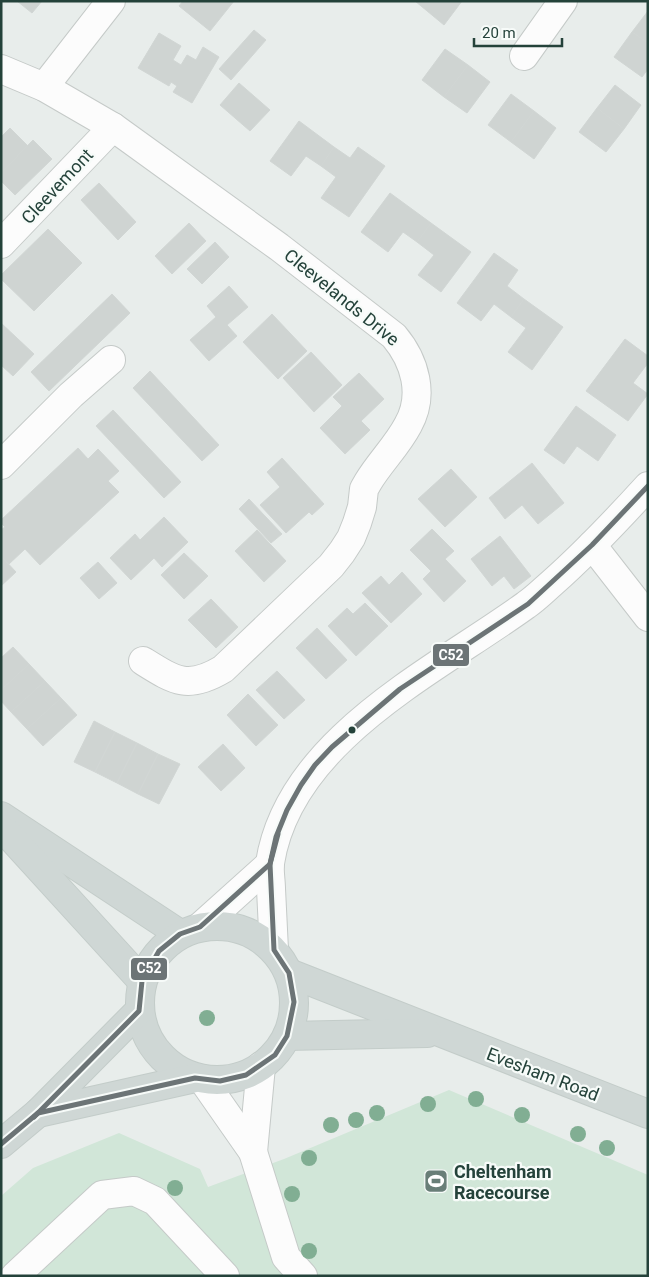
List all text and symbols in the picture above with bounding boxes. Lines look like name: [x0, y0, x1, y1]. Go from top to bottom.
scale bar: [474, 15, 562, 47]
text: 20 m: [482, 24, 516, 42]
street label: Cleevemont: [17, 144, 97, 228]
street label: Cleevelands Drive: [280, 244, 404, 350]
line badge: C52: [432, 643, 470, 667]
text: C52: [438, 647, 464, 663]
unlabelled marker: [347, 725, 357, 735]
line badge: C52: [130, 957, 168, 981]
text: C52: [136, 960, 162, 976]
street label: Evesham Road: [484, 1043, 602, 1105]
place label: Cheltenham Racecourse: [454, 1161, 552, 1203]
sports icon: Cheltenham Racecourse: [423, 1168, 449, 1194]

